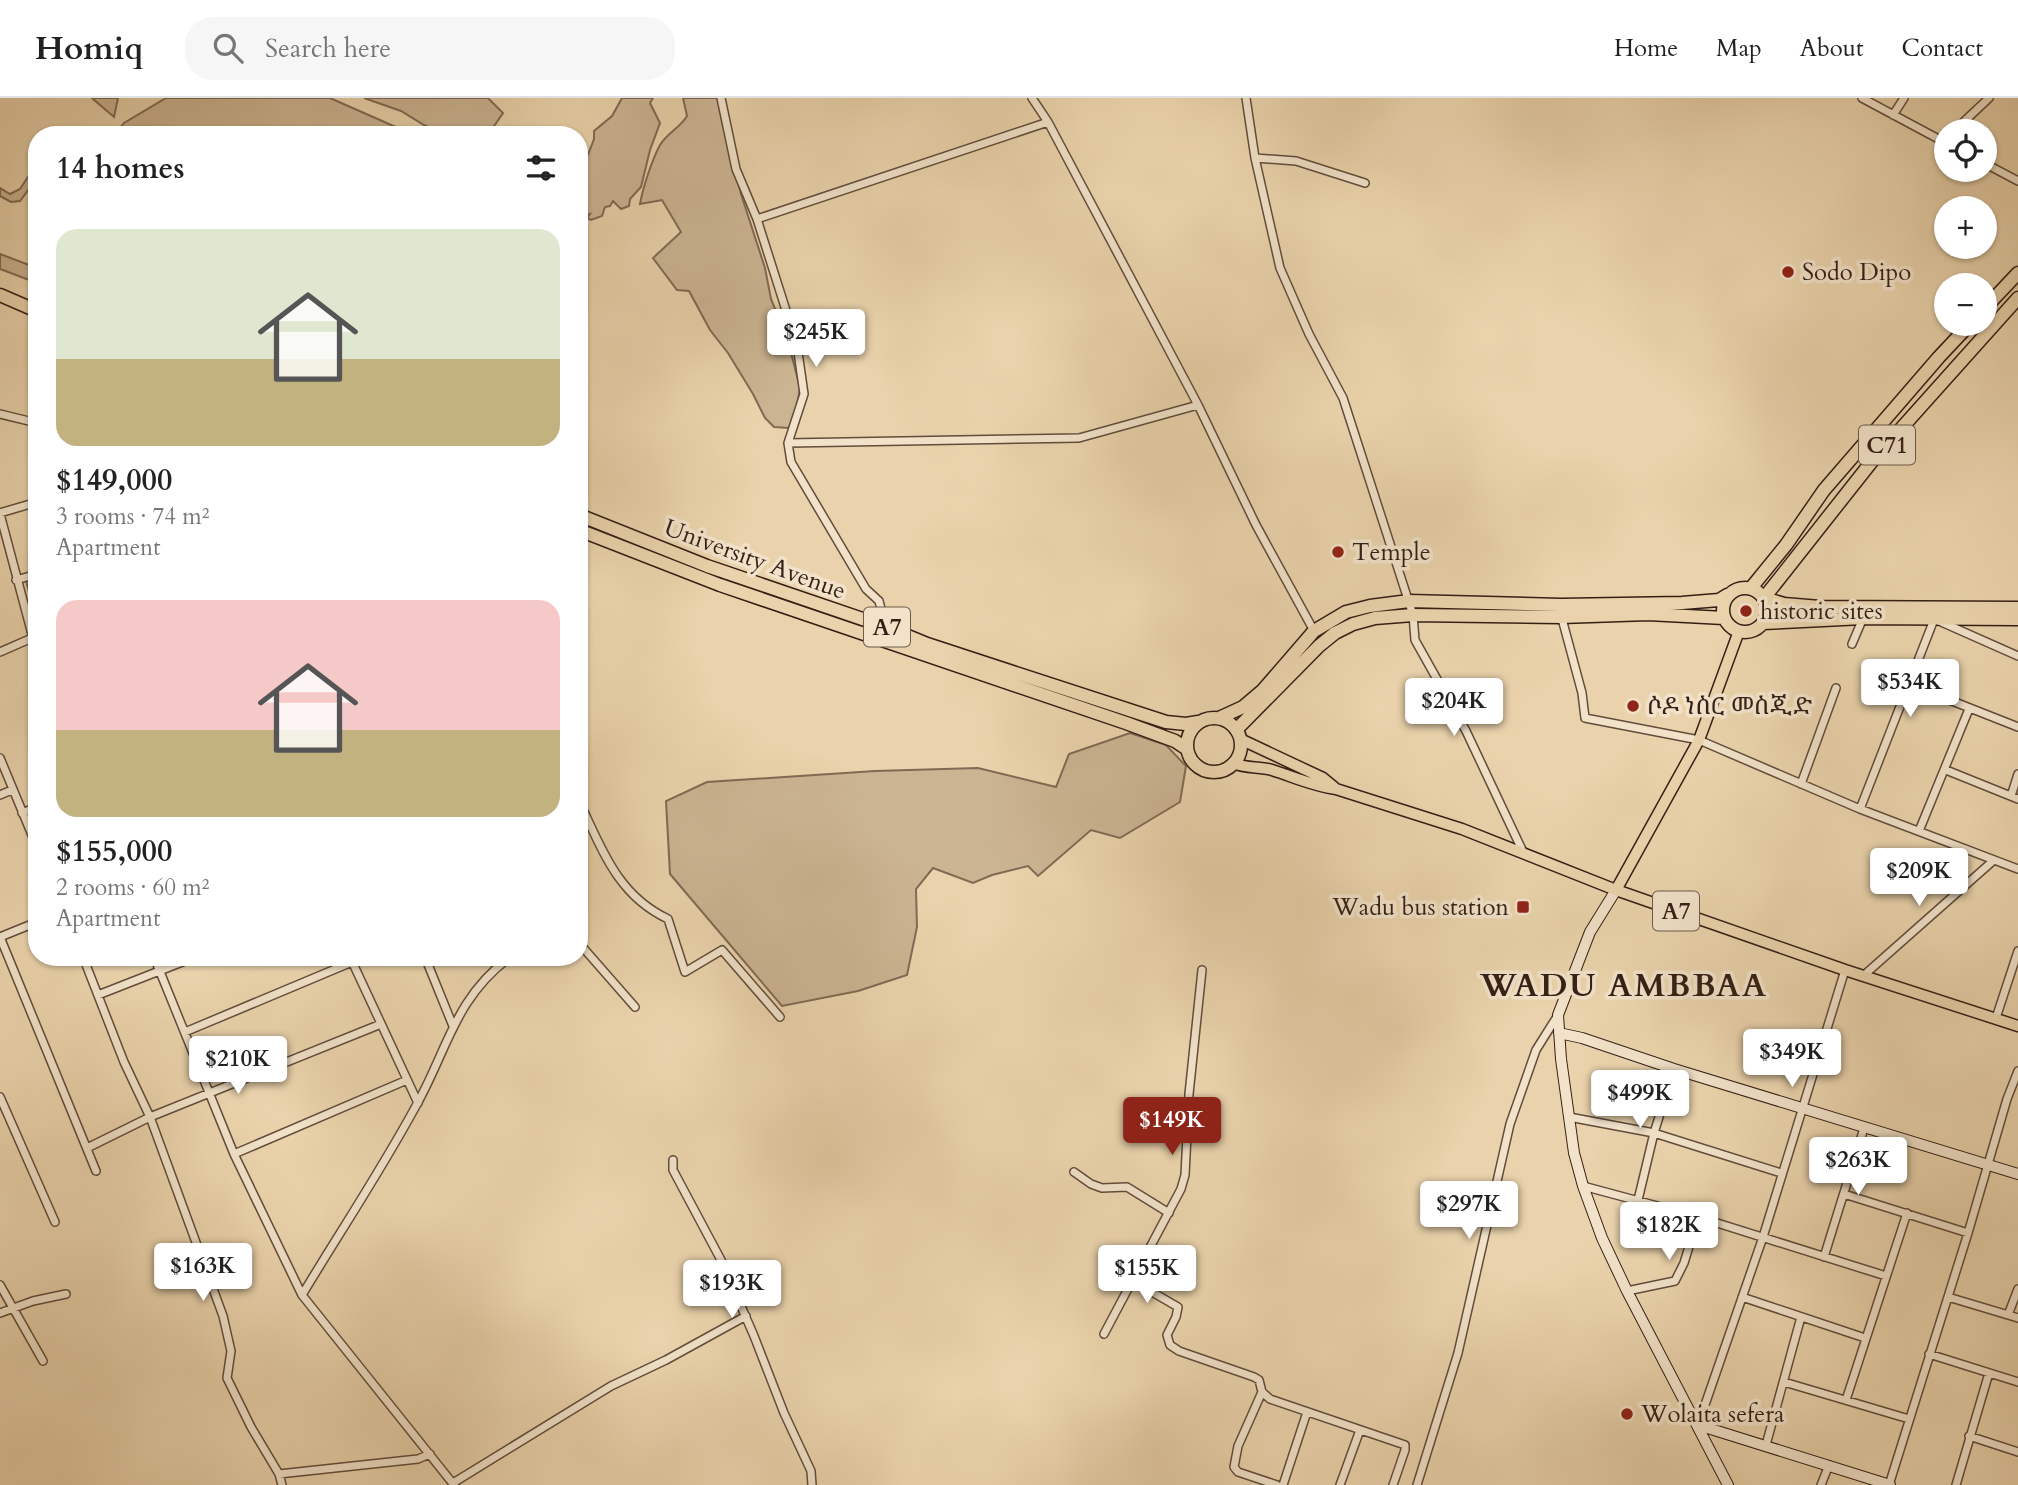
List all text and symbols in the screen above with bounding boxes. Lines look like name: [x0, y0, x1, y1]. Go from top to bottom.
search box: [185, 17, 675, 80]
text: Homiq: [35, 26, 143, 71]
icon: search: [209, 29, 247, 67]
text: Search here: [265, 31, 391, 66]
text: Home: [1614, 32, 1678, 65]
text: Map: [1716, 32, 1762, 65]
text: About: [1800, 32, 1864, 65]
text: Contact: [1902, 32, 1983, 65]
map controls: [1934, 119, 1997, 336]
button: locate: [1934, 119, 1997, 182]
text: 14 homes: [56, 148, 185, 189]
icon: filters: [522, 149, 560, 187]
button: +: [1934, 196, 1997, 259]
place label: Sodo Dipo: [1802, 256, 1911, 289]
marker: Sodo Dipo: [1780, 264, 1796, 280]
button: −: [1934, 273, 1997, 336]
icon: home: [245, 274, 371, 400]
pin: $245K: [767, 310, 865, 369]
text: $245K: [783, 316, 849, 347]
road number: C71: [1859, 426, 1915, 464]
text: $149,000: [56, 460, 172, 501]
text: 3 rooms · 74 m²: [56, 501, 209, 532]
street label: University Avenue: [659, 511, 850, 608]
text: Apartment: [56, 532, 160, 563]
place label: Temple: [1352, 536, 1431, 569]
marker: Temple: [1330, 544, 1346, 560]
place label: historic sites: [1760, 595, 1883, 628]
marker: historic sites: [1738, 603, 1754, 619]
road number: A7: [864, 607, 910, 646]
icon: home: [245, 645, 371, 771]
pin: $534K: [1861, 660, 1959, 719]
text: $534K: [1877, 666, 1943, 697]
pin: $204K: [1405, 678, 1503, 738]
text: $204K: [1421, 685, 1487, 716]
place label: ሶዶ ነስር መስጂድ: [1647, 690, 1812, 723]
marker: ሶዶ ነስር መስጂድ: [1625, 698, 1641, 714]
text: $155,000: [56, 831, 172, 872]
pin: $209K: [1870, 848, 1968, 908]
text: $209K: [1886, 855, 1952, 886]
text: 2 rooms · 60 m²: [56, 872, 209, 903]
place label: Wadu bus station: [1331, 891, 1509, 924]
road number: A7: [1653, 891, 1699, 930]
marker: Wadu bus station: [1515, 899, 1531, 915]
text: Apartment: [56, 903, 160, 934]
district label: WADU AMBBAA: [1479, 964, 1768, 1008]
pin: $349K: [1743, 1030, 1841, 1089]
text: $349K: [1759, 1036, 1825, 1067]
pin: $210K: [189, 1037, 287, 1096]
text: $210K: [205, 1043, 271, 1074]
pin: $499K: [1591, 1070, 1689, 1130]
text: $499K: [1607, 1077, 1673, 1108]
pin: $149K: [1123, 1098, 1221, 1157]
text: $149K: [1139, 1104, 1205, 1135]
pin: $263K: [1809, 1138, 1907, 1197]
text: $263K: [1825, 1144, 1891, 1175]
pin: $297K: [1420, 1182, 1518, 1241]
text: $297K: [1436, 1188, 1502, 1219]
pin: $182K: [1620, 1202, 1718, 1262]
text: $182K: [1636, 1209, 1702, 1240]
pin: $163K: [154, 1244, 252, 1303]
pin: $155K: [1098, 1246, 1196, 1305]
text: $163K: [170, 1250, 236, 1281]
text: $155K: [1114, 1252, 1180, 1283]
pin: $193K: [683, 1260, 781, 1320]
text: $193K: [699, 1267, 765, 1298]
place label: Wolaita sefera: [1640, 1398, 1785, 1431]
marker: Wolaita sefera: [1619, 1406, 1635, 1422]

